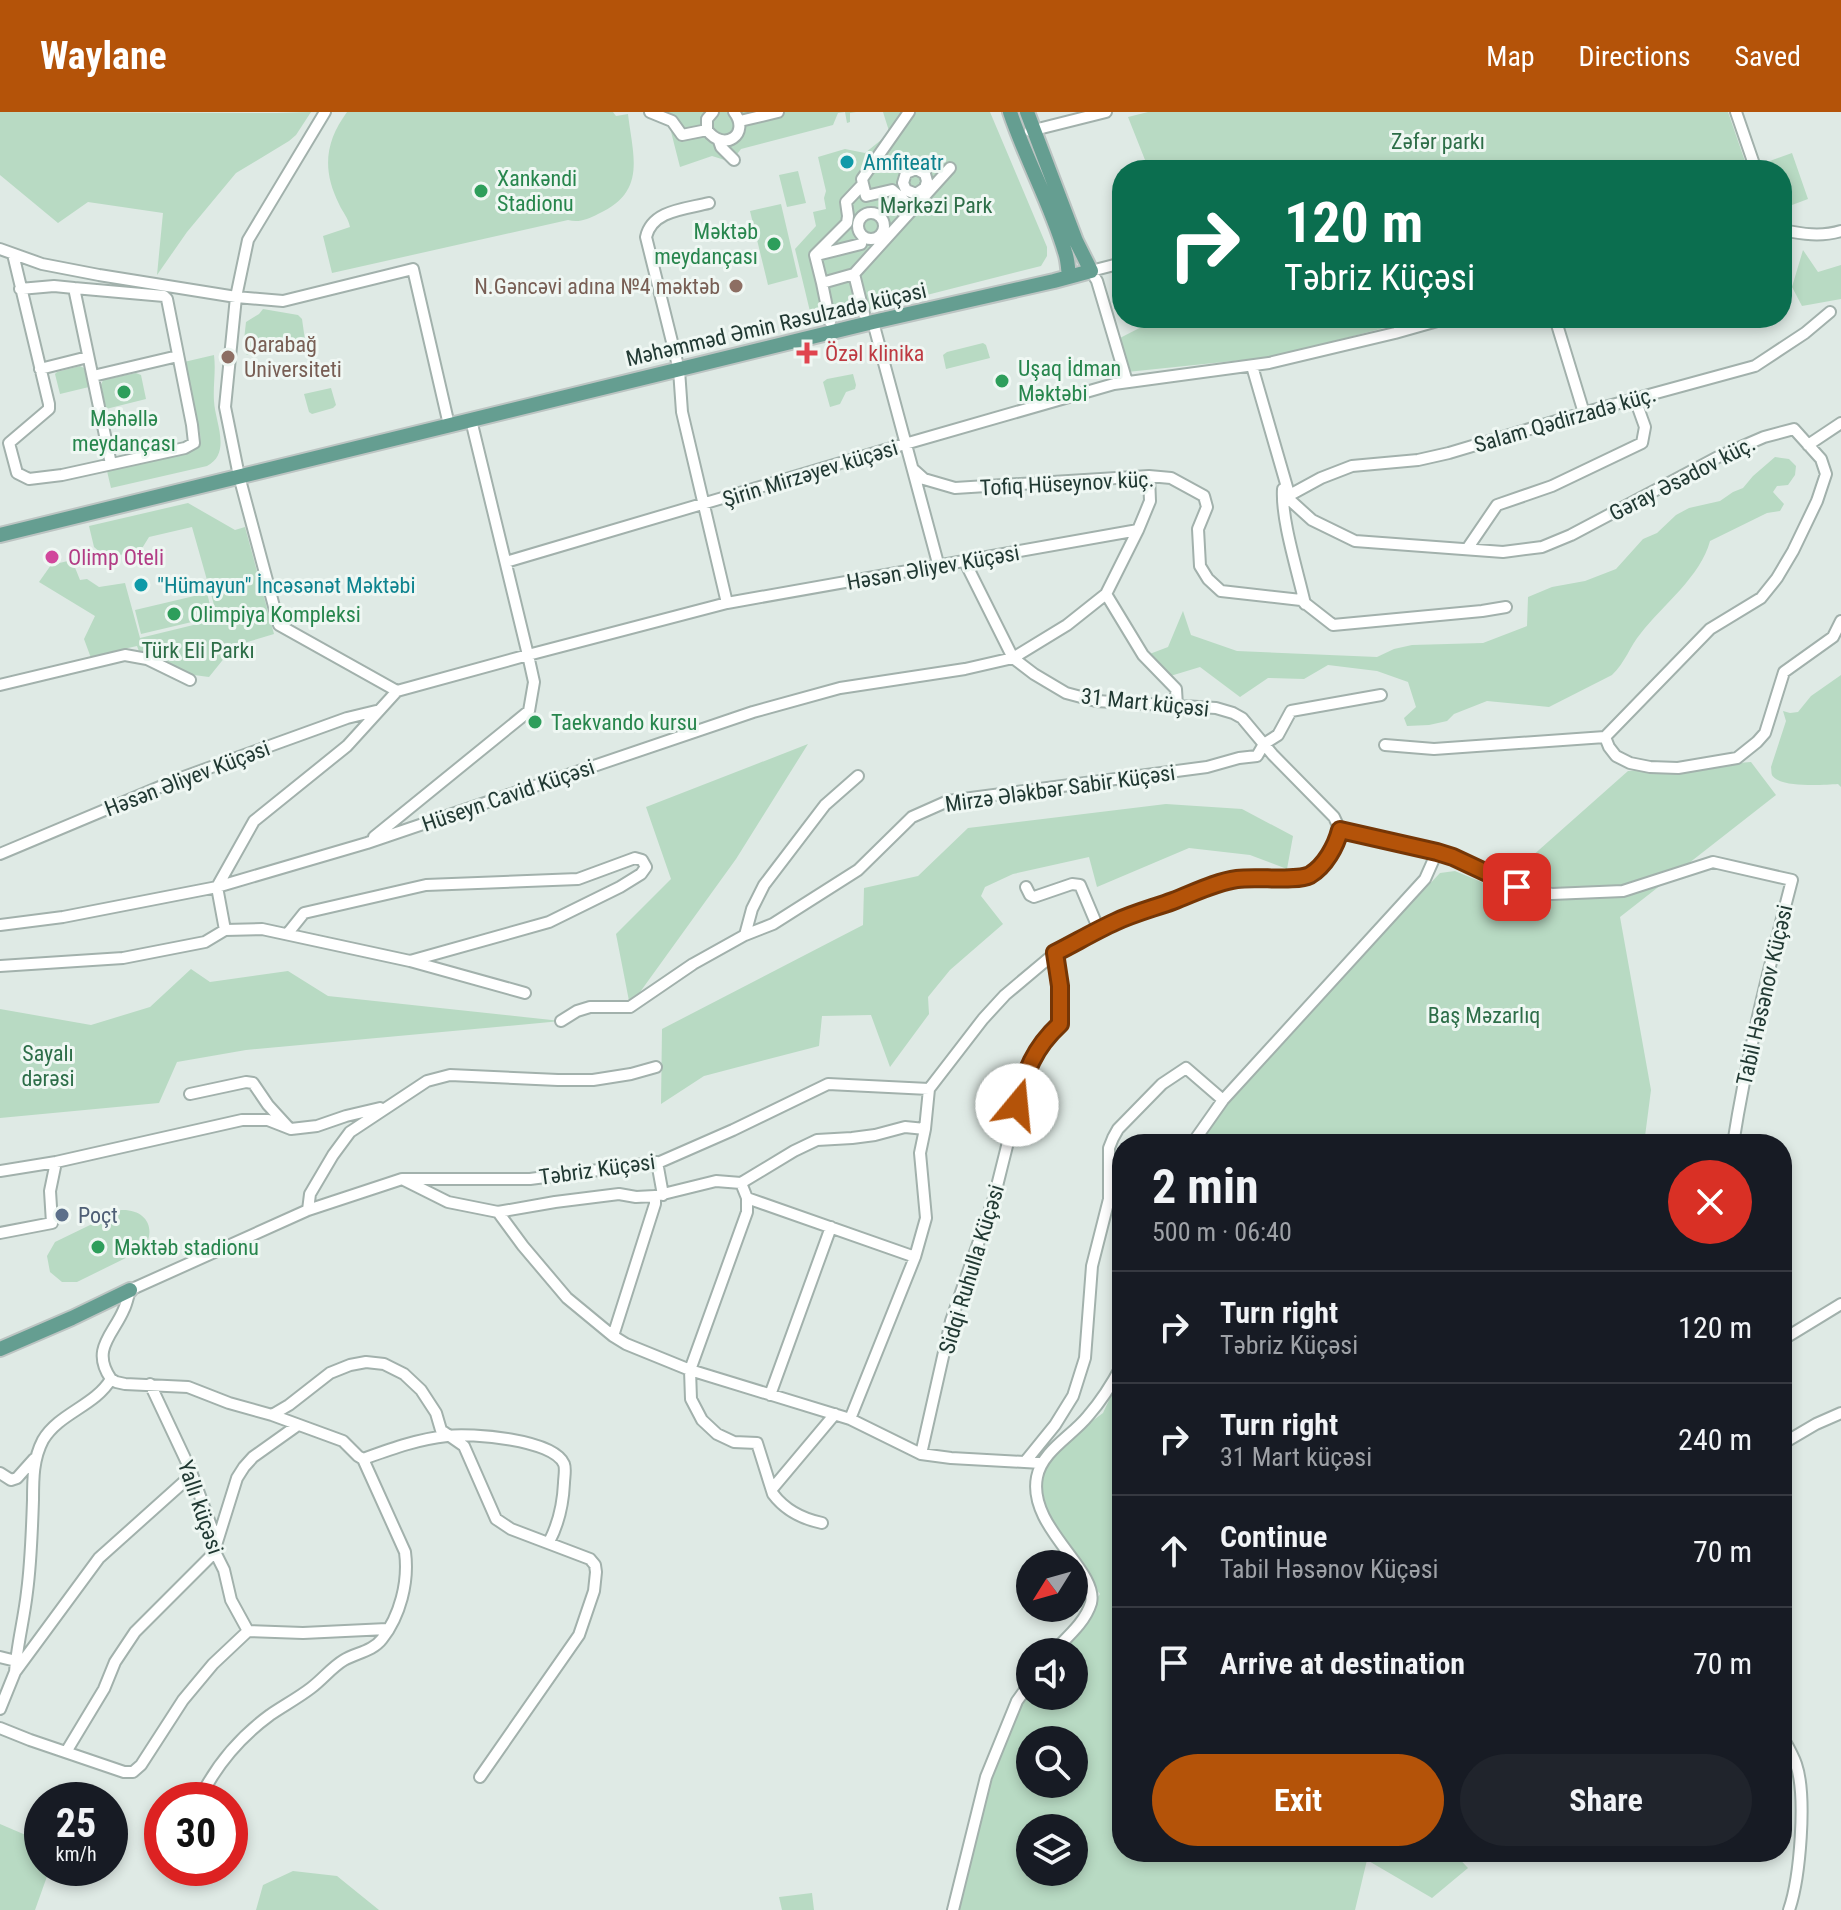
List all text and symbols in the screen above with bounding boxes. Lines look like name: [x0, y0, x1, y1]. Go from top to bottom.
text: Waylane: [40, 34, 167, 78]
text: Map: [1486, 40, 1535, 73]
text: Directions: [1579, 40, 1690, 73]
text: Saved: [1734, 40, 1801, 73]
park label: Zəfər parkı: [1391, 129, 1485, 154]
place label: Amfiteatr: [863, 150, 944, 175]
marker: Amfiteatr: [838, 153, 856, 171]
place label: Xankəndi Stadionu: [497, 166, 577, 216]
marker: Xankəndi Stadionu: [472, 182, 490, 200]
text: 120 m: [1284, 190, 1423, 256]
icon: right: [1152, 192, 1256, 296]
park label: Mərkəzi Park: [880, 193, 992, 218]
place label: Məktəb meydançası: [654, 219, 758, 269]
marker: Məktəb meydançası: [765, 235, 783, 253]
text: Təbriz Küçəsi: [1284, 257, 1475, 299]
place label: N.Gəncəvi adına №4 məktəb: [474, 274, 720, 299]
marker: N.Gəncəvi adına №4 məktəb: [727, 277, 745, 295]
street label: Məhəmməd Əmin Rəsulzadə küçəsi: [623, 278, 929, 371]
place label: Qarabağ Universiteti: [244, 332, 342, 382]
place label: Özəl klinika: [825, 341, 924, 366]
marker: Özəl klinika: [796, 342, 818, 364]
marker: Qarabağ Universiteti: [219, 348, 237, 366]
place label: Uşaq İdman Məktəbi: [1018, 356, 1121, 406]
marker: Uşaq İdman Məktəbi: [993, 372, 1011, 390]
street label: Salam Qədirzadə küç.: [1471, 382, 1659, 457]
marker: Məhəllə meydançası: [115, 383, 133, 401]
place label: Məhəllə meydançası: [72, 406, 176, 456]
street label: Gəray Əsədov küç.: [1605, 431, 1759, 526]
street label: Şirin Mirzəyev küçəsi: [720, 435, 901, 512]
street label: Tofiq Hüseynov küç.: [979, 466, 1155, 501]
street label: Həsən Əliyev Küçəsi: [845, 540, 1021, 595]
place label: Olimp Oteli: [68, 545, 164, 570]
marker: Olimp Oteli: [43, 548, 61, 566]
place label: "Hümayun" İncəsənət Məktəbi: [157, 573, 416, 598]
marker: "Hümayun" İncəsənət Məktəbi: [132, 576, 150, 594]
place label: Olimpiya Kompleksi: [190, 602, 361, 627]
marker: Olimpiya Kompleksi: [165, 605, 183, 623]
park label: Türk Eli Parkı: [141, 638, 255, 663]
street label: 31 Mart küçəsi: [1080, 683, 1210, 722]
place label: Taekvando kursu: [551, 710, 697, 735]
marker: Taekvando kursu: [526, 713, 544, 731]
street label: Həsən Əliyev Küçəsi: [101, 735, 273, 821]
street label: Hüseyn Cavid Küçəsi: [419, 754, 598, 837]
street label: Mirzə Ələkbər Sabir Küçəsi: [943, 760, 1177, 817]
pin: [1483, 853, 1551, 921]
icon: arrive: [1495, 865, 1539, 909]
street label: Tabil Həsənov Küçəsi: [1732, 902, 1797, 1088]
park label: Baş Məzarlıq: [1428, 1003, 1540, 1028]
park label: Sayalı dərəsi: [21, 1041, 75, 1091]
position arrow: [975, 1063, 1059, 1147]
street label: Təbriz Küçəsi: [537, 1149, 657, 1190]
text: 2 min: [1152, 1158, 1259, 1215]
button: close: [1668, 1160, 1752, 1244]
street label: Sidqi Ruhulla Küçəsi: [934, 1182, 1009, 1357]
place label: Poçt: [78, 1203, 118, 1228]
marker: Poçt: [53, 1206, 71, 1224]
text: 500 m · 06:40: [1152, 1217, 1292, 1247]
place label: Məktəb stadionu: [114, 1235, 259, 1260]
marker: Məktəb stadionu: [89, 1238, 107, 1256]
text: Turn right: [1220, 1295, 1338, 1330]
icon: right: [1152, 1305, 1196, 1349]
text: 120 m: [1678, 1310, 1752, 1345]
text: Təbriz Küçəsi: [1220, 1330, 1358, 1360]
text: Turn right: [1220, 1407, 1338, 1442]
icon: right: [1152, 1417, 1196, 1461]
text: 240 m: [1678, 1422, 1752, 1457]
text: 31 Mart küçəsi: [1220, 1442, 1372, 1472]
street label: Yallı küçəsi: [173, 1457, 228, 1557]
text: Continue: [1220, 1519, 1327, 1554]
icon: ahead: [1152, 1529, 1196, 1573]
text: 70 m: [1693, 1534, 1752, 1569]
north arrow: [1016, 1550, 1088, 1622]
map controls: [1016, 1550, 1088, 1886]
text: Tabil Həsənov Küçəsi: [1220, 1554, 1438, 1584]
button: sound: [1016, 1638, 1088, 1710]
icon: arrive: [1152, 1641, 1196, 1685]
text: Arrive at destination: [1220, 1646, 1465, 1681]
text: 70 m: [1693, 1646, 1752, 1681]
button: search: [1016, 1726, 1088, 1798]
button: Exit: [1152, 1754, 1444, 1846]
button: Share: [1460, 1754, 1752, 1846]
speed limit sign: 30: [144, 1782, 248, 1886]
text: 25: [56, 1800, 96, 1847]
button: layers: [1016, 1814, 1088, 1886]
text: km/h: [55, 1842, 97, 1866]

